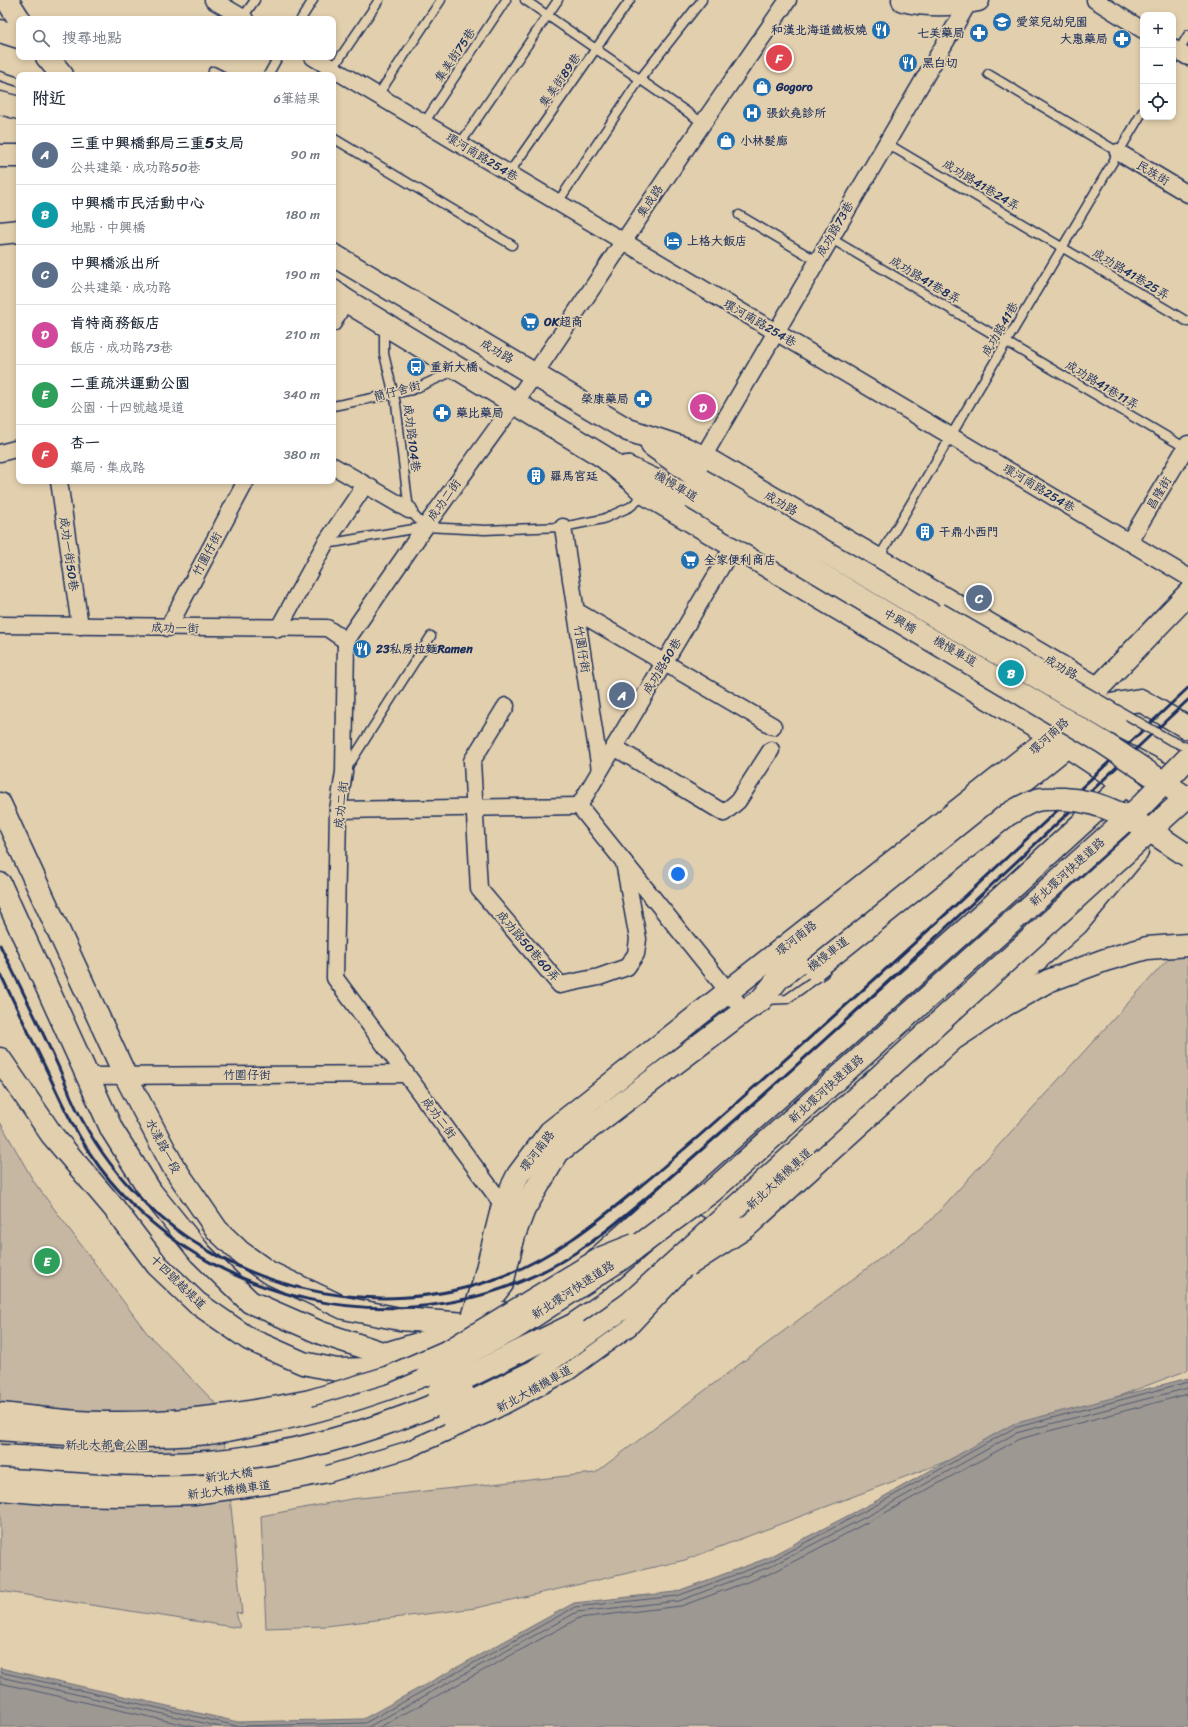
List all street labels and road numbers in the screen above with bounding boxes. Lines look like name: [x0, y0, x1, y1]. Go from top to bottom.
street label: 集美街75巷: [428, 23, 482, 87]
street label: 集美街89巷: [533, 48, 587, 112]
street label: 環河南路254巷: [441, 127, 523, 187]
street label: 成功路41巷24弄: [938, 153, 1024, 217]
street label: 民族街: [1132, 154, 1174, 192]
street label: 集成路: [631, 180, 669, 222]
street label: 成功路73巷: [810, 197, 860, 261]
street label: 成功路41巷25弄: [1088, 242, 1174, 306]
street label: 成功路41巷8弄: [885, 250, 965, 310]
street label: 環河南路254巷: [719, 293, 801, 353]
street label: 成功路41巷: [975, 297, 1025, 361]
street label: 成功路: [476, 332, 518, 370]
street label: 成功路41巷11弄: [1061, 354, 1143, 416]
street label: 簡仔舍街: [371, 374, 423, 408]
street label: 成功路104巷: [397, 403, 427, 473]
street label: 環河南路254巷: [998, 458, 1080, 518]
street label: 機慢車道: [650, 464, 702, 508]
street label: 昌隆街: [1140, 472, 1178, 514]
street label: 成功二街: [421, 474, 467, 526]
street label: 成功路: [760, 484, 802, 522]
street label: 成功一街50巷: [53, 515, 85, 593]
street label: 竹圍仔街: [186, 528, 228, 580]
street label: 中興橋: [879, 602, 921, 640]
street label: 成功一街: [151, 617, 199, 639]
street label: 竹圍仔街: [567, 624, 597, 674]
street label: 機慢車道: [929, 629, 981, 673]
street label: 成功路50巷: [636, 633, 688, 699]
street label: 成功路: [1040, 648, 1082, 686]
street label: 環河南路: [1024, 712, 1074, 760]
street label: 成功二街: [328, 780, 354, 830]
street label: 新北環河快速道路: [1024, 832, 1110, 912]
street label: 成功路50巷60弄: [490, 905, 566, 987]
street label: 環河南路: [770, 915, 822, 961]
street label: 機慢車道: [802, 931, 854, 977]
street label: 新北環河快速道路: [783, 1049, 869, 1129]
street label: 竹圍仔街: [223, 1064, 271, 1086]
street label: 成功二街: [416, 1092, 462, 1144]
street label: 水漾路一段: [139, 1114, 187, 1178]
street label: 環河南路: [514, 1125, 560, 1177]
street label: 新北大橋機車道: [741, 1142, 817, 1216]
street label: 十四號越堤道: [144, 1249, 212, 1315]
street label: 新北環河快速道路: [527, 1255, 619, 1325]
street label: 新北大橋機車道: [492, 1359, 576, 1419]
street label: 新北大橋: [204, 1461, 254, 1489]
street label: 新北大橋機車道: [186, 1474, 272, 1506]

